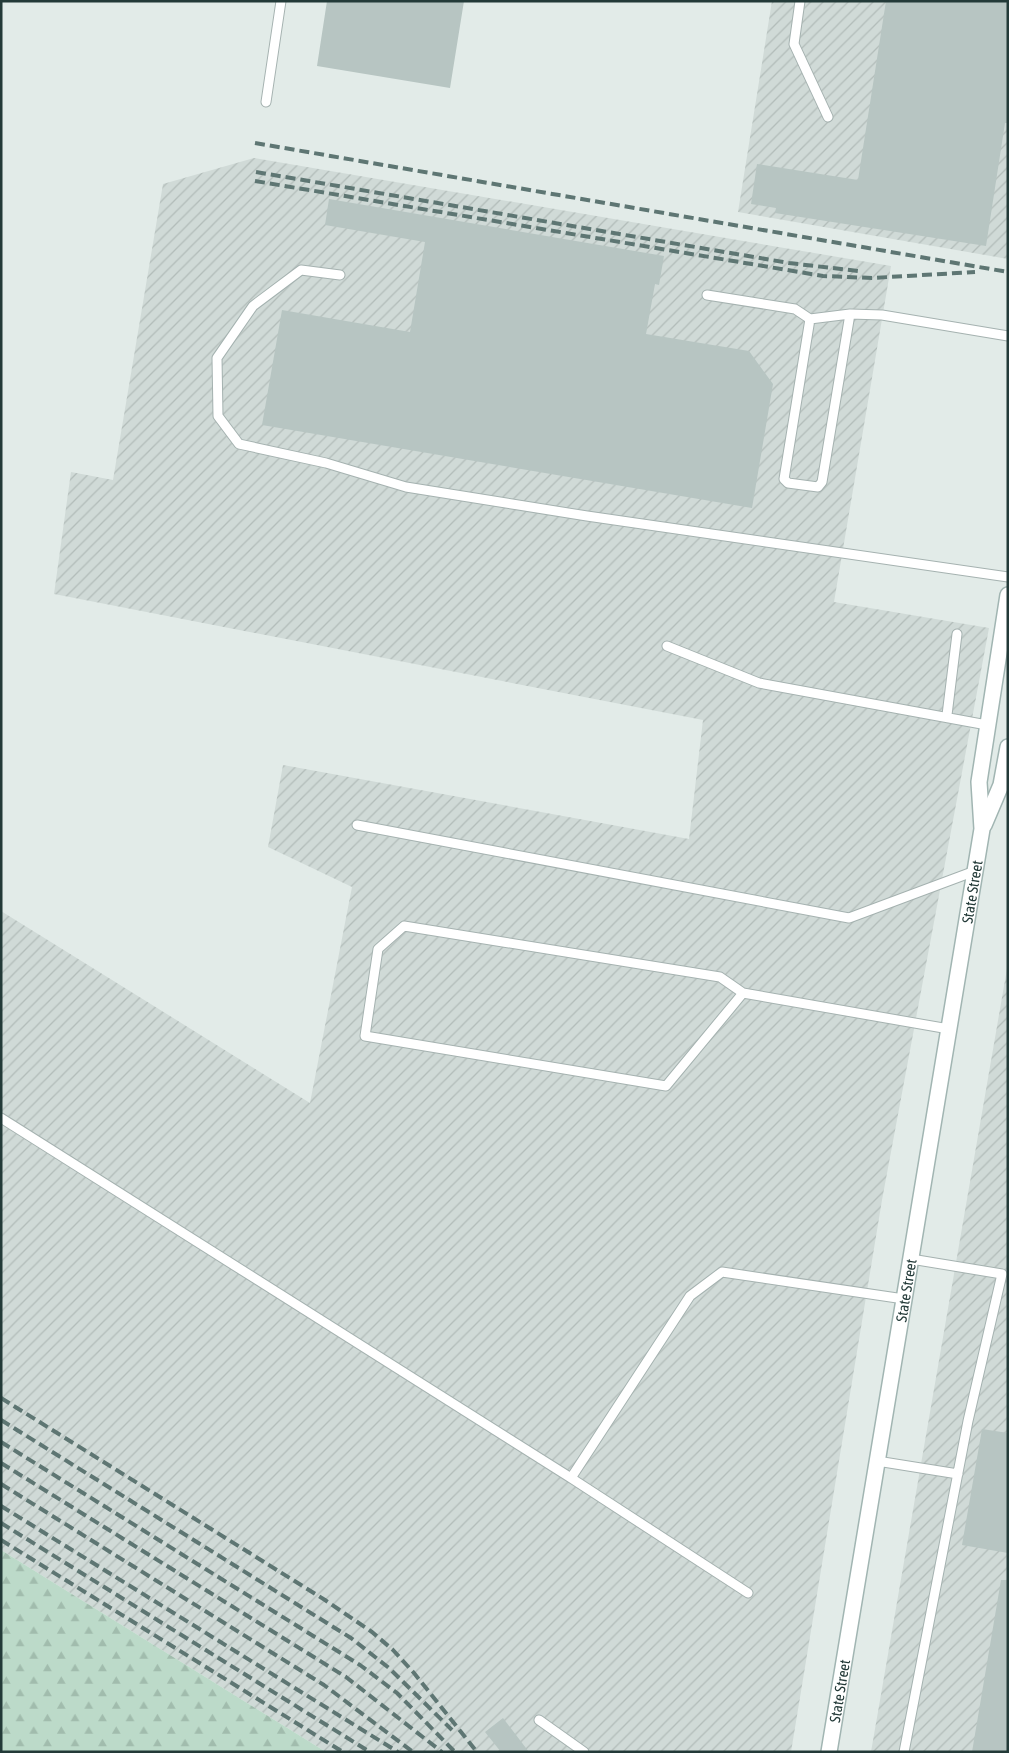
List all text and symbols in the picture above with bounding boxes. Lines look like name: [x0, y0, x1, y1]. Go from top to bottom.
street label: State Street: [958, 859, 985, 925]
street label: State Street: [892, 1258, 919, 1323]
street label: State Street: [826, 1658, 853, 1724]

